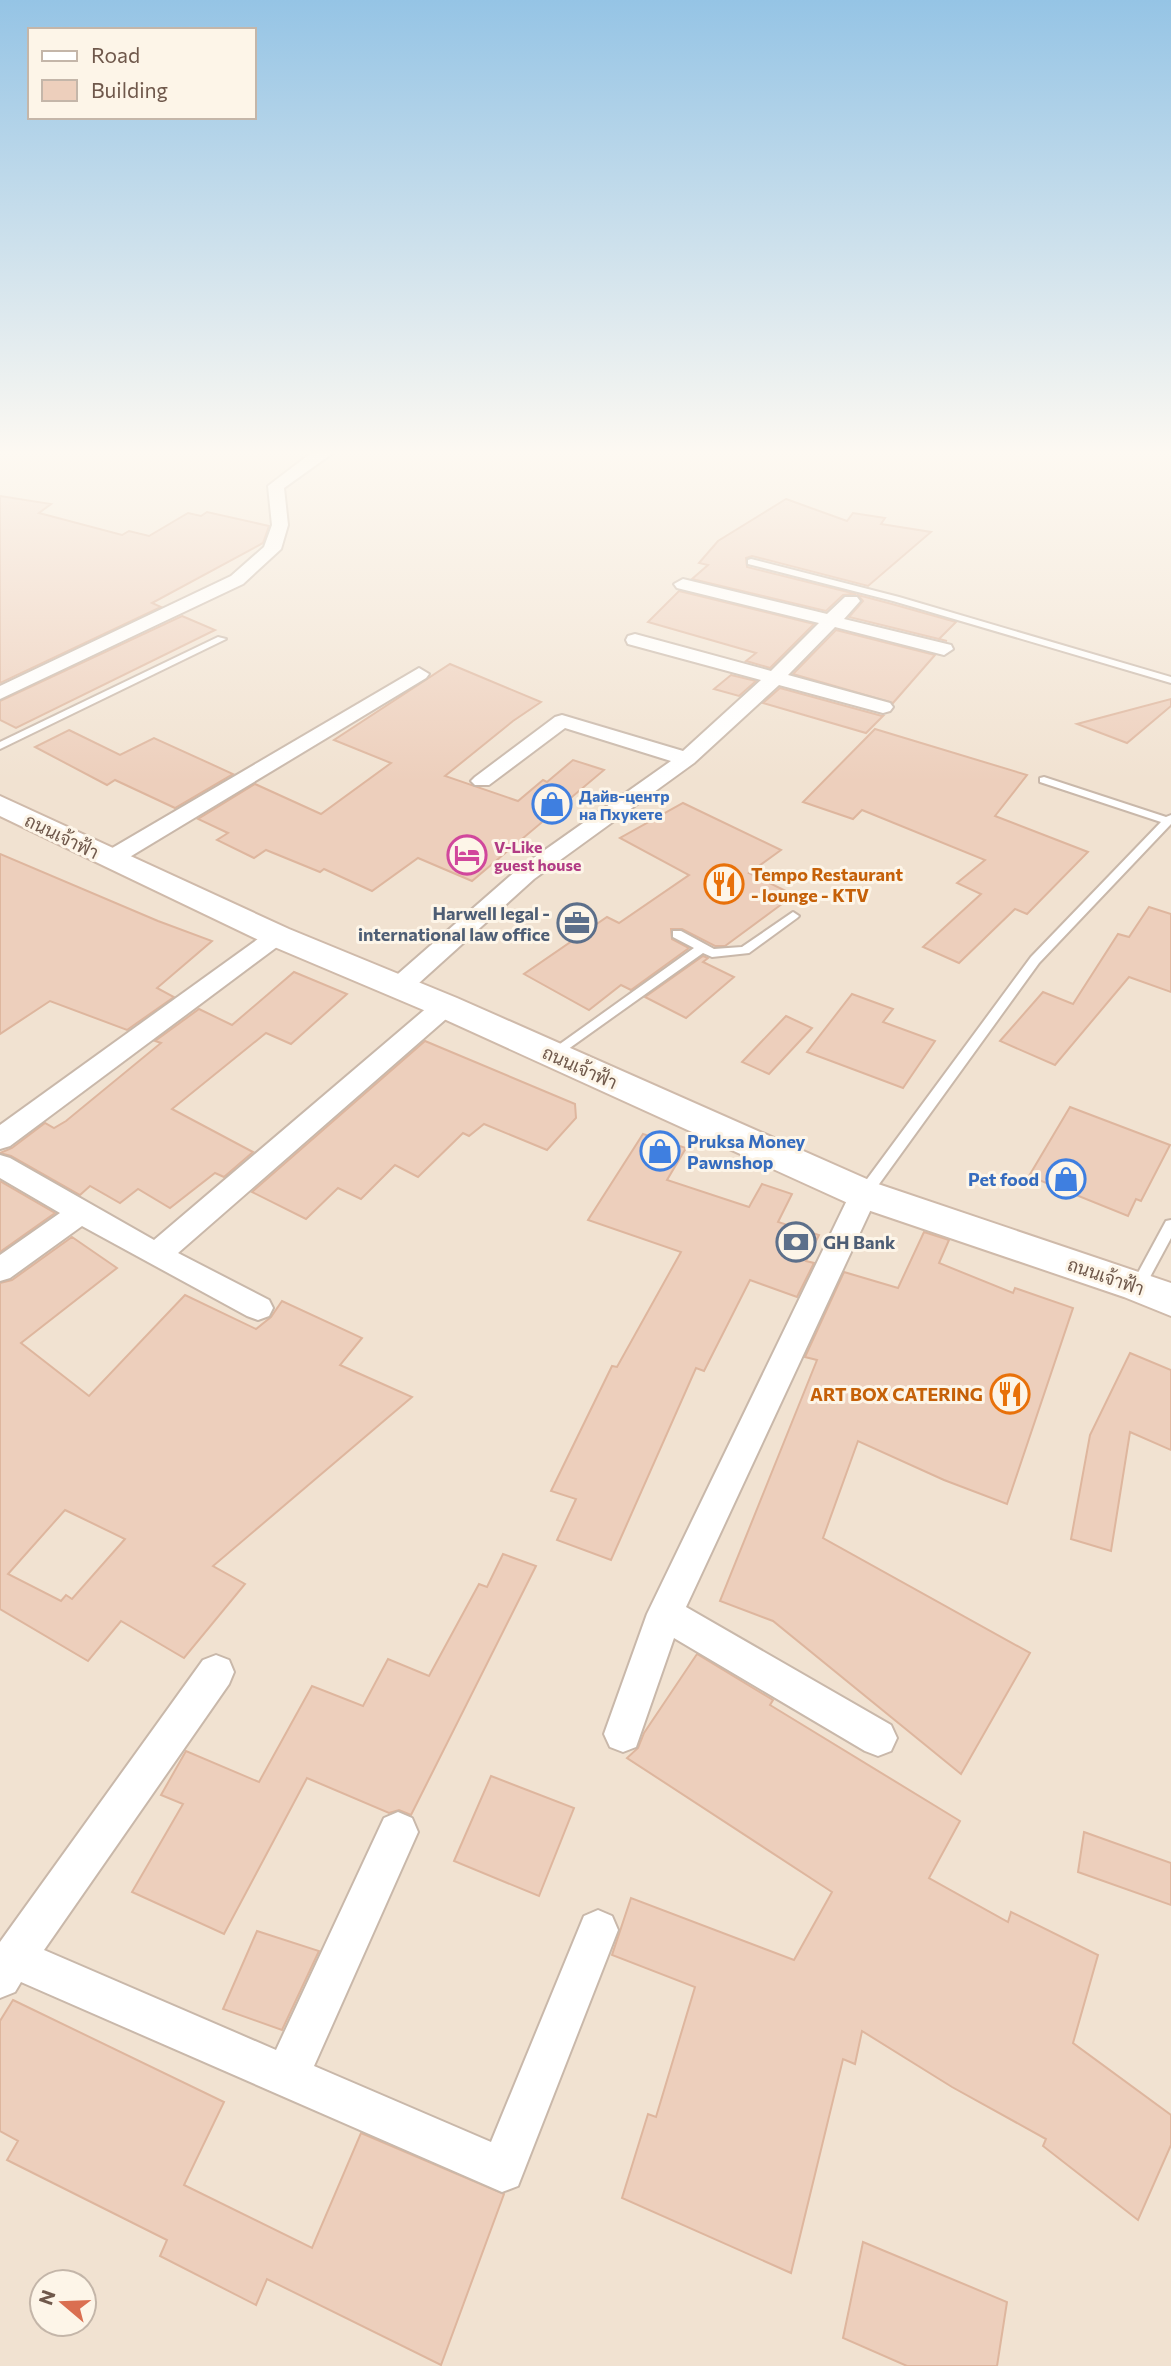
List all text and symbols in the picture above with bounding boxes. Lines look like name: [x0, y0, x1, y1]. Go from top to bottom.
legend: [28, 28, 256, 119]
text: Road: [91, 42, 140, 67]
text: Building: [91, 77, 168, 102]
shop icon: Дайв-центр на Пхукете: [531, 783, 573, 825]
place label: Дайв-центр на Пхукете: [579, 786, 670, 823]
street label: ถนนเจ้าฟ้า: [21, 809, 103, 863]
hotel icon: V-Like guest house: [446, 834, 488, 876]
place label: V-Like guest house: [494, 837, 581, 874]
restaurant icon: Tempo Restaurant - lounge - KTV: [703, 863, 745, 905]
place label: Tempo Restaurant - lounge - KTV: [751, 863, 903, 906]
place label: Harwell legal - international law office: [358, 902, 550, 945]
office icon: Harwell legal - international law office: [556, 902, 598, 944]
street label: ถนนเจ้าฟ้า: [539, 1041, 621, 1093]
shop icon: Pruksa Money Pawnshop: [639, 1130, 681, 1172]
place label: Pruksa Money Pawnshop: [687, 1130, 806, 1173]
shop icon: Pet food: [1045, 1158, 1087, 1200]
place label: Pet food: [968, 1168, 1039, 1190]
bank icon: GH Bank: [775, 1221, 817, 1263]
place label: GH Bank: [823, 1231, 896, 1253]
street label: ถนนเจ้าฟ้า: [1065, 1253, 1147, 1299]
restaurant icon: ART BOX CATERING: [989, 1373, 1031, 1415]
place label: ART BOX CATERING: [810, 1383, 983, 1405]
north arrow: [28, 2268, 98, 2338]
text: N: [33, 2287, 60, 2308]

